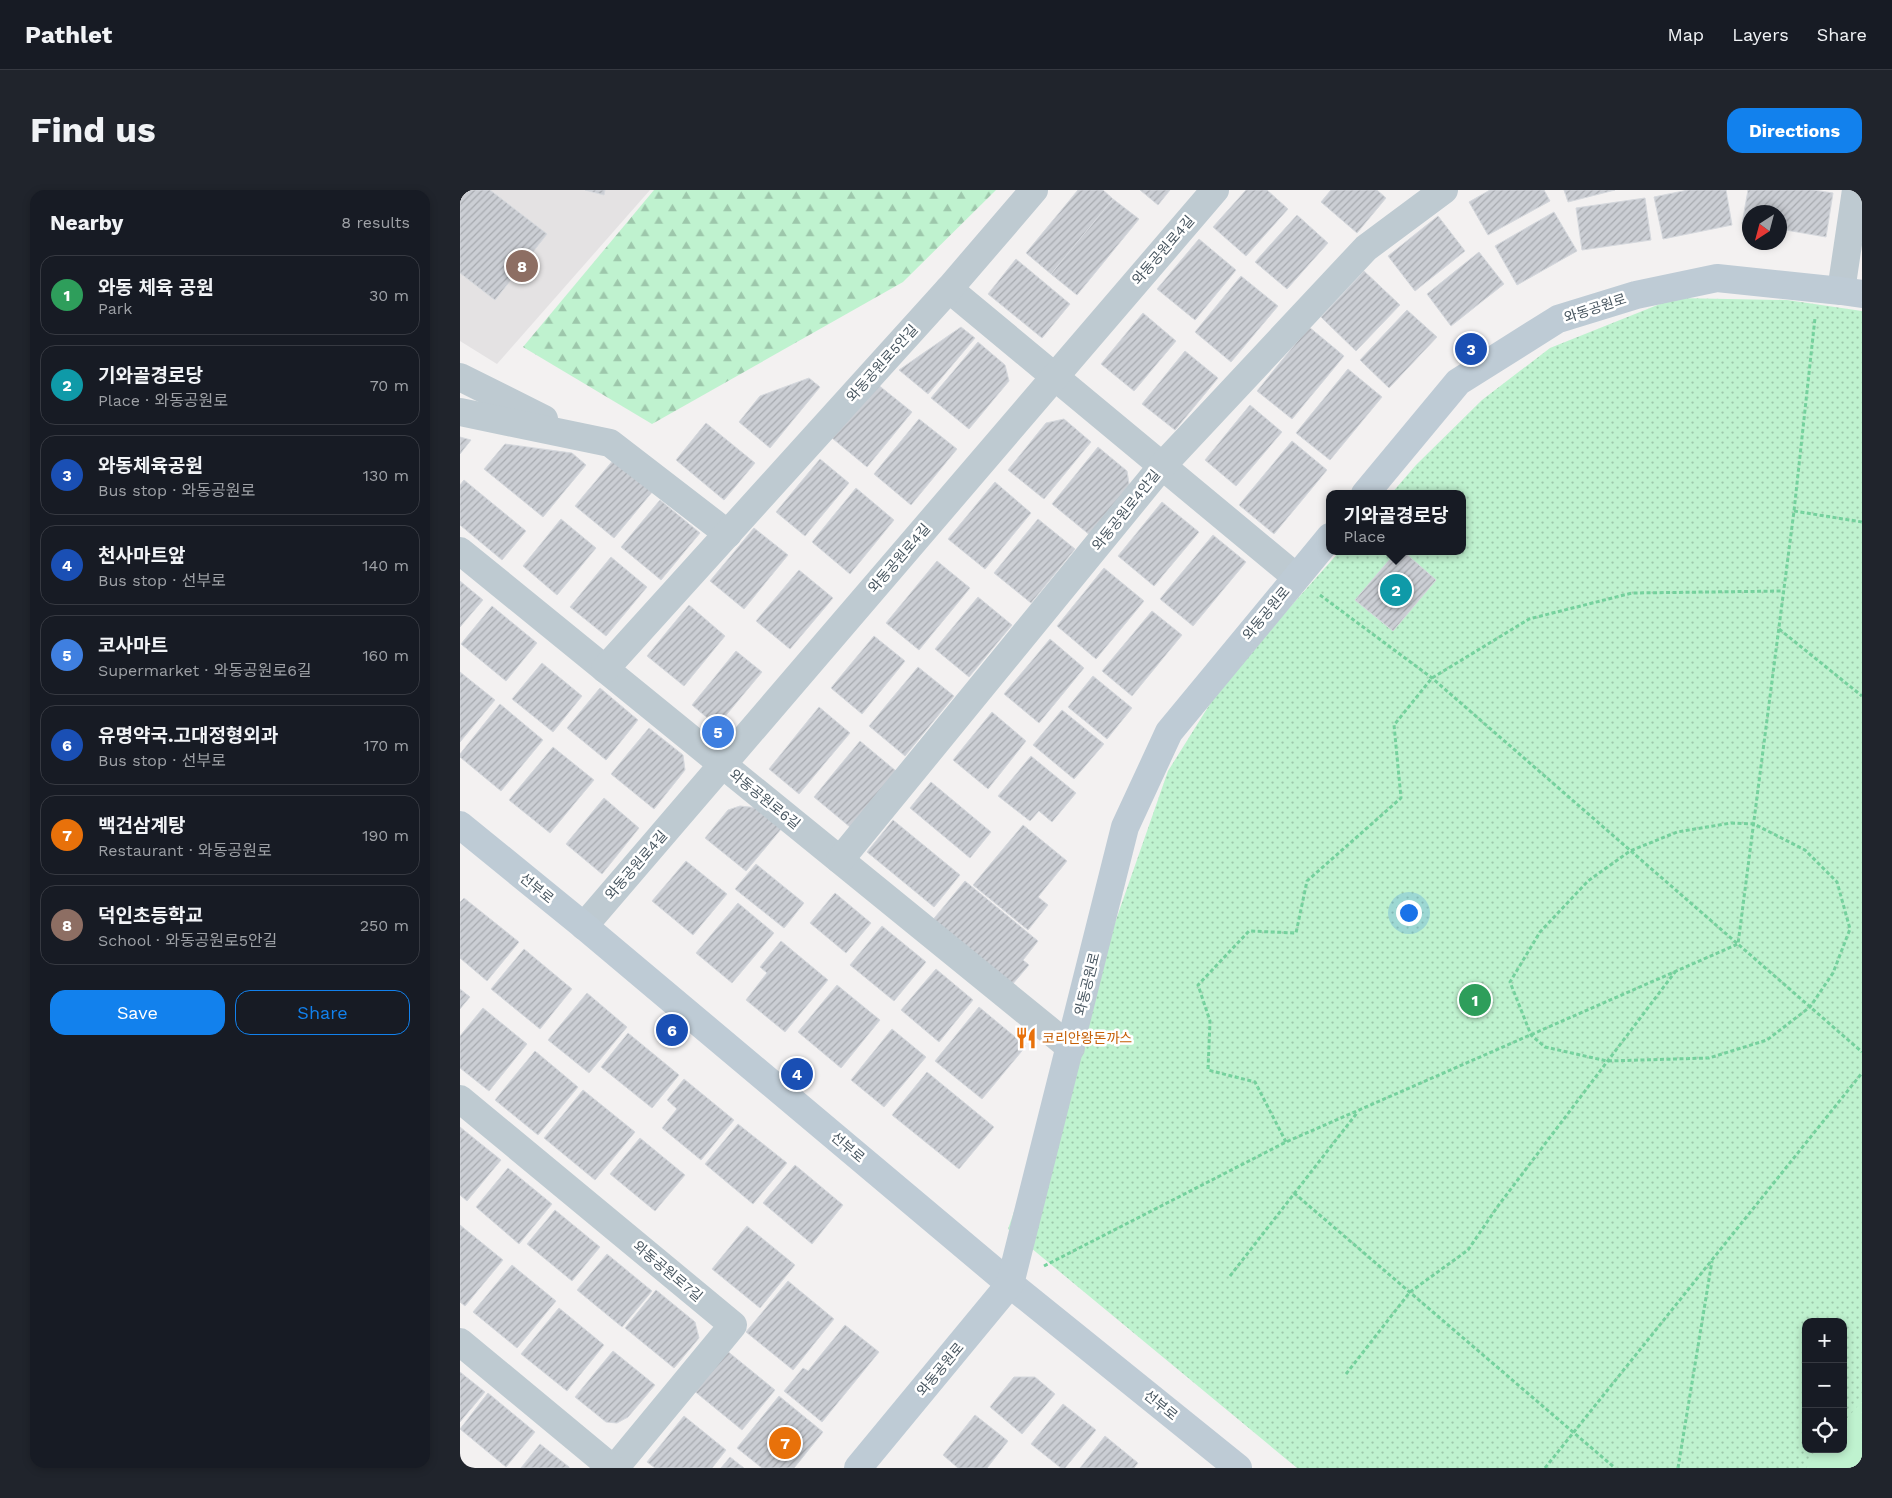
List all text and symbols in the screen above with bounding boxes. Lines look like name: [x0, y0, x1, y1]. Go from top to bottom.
text: Pathlet: [25, 21, 112, 49]
text: Map: [1667, 24, 1704, 45]
text: Layers: [1732, 24, 1789, 45]
text: Share: [1817, 24, 1867, 45]
button: Directions: [1727, 108, 1862, 153]
text: Find us: [30, 109, 156, 151]
north arrow: [1742, 205, 1787, 250]
text: Nearby: [50, 210, 123, 235]
street label: 와동공원로4길: [1129, 212, 1197, 288]
text: 8 results: [341, 213, 410, 232]
pin: 8: [506, 247, 538, 285]
text: 와동 체육 공원: [98, 276, 214, 299]
text: 1: [64, 286, 70, 305]
text: 30 m: [369, 286, 409, 305]
street label: 와동공원로: [1562, 290, 1628, 326]
text: Park: [98, 299, 132, 318]
street label: 와동공원로5안길: [843, 321, 921, 405]
pin: 3: [1455, 330, 1487, 368]
text: 기와골경로당: [98, 364, 203, 387]
text: 2: [62, 376, 72, 395]
text: 70 m: [370, 376, 409, 395]
text: Place · 와동공원로: [98, 391, 228, 410]
text: 와동체육공원: [98, 454, 203, 477]
text: 3: [62, 466, 72, 485]
text: 130 m: [363, 466, 409, 485]
street label: 와동공원로4안길: [1089, 467, 1163, 553]
text: Bus stop · 와동공원로: [98, 481, 255, 500]
popup: [1326, 490, 1466, 555]
text: 기와골경로당: [1344, 504, 1448, 527]
street label: 와동공원로4길: [865, 520, 933, 596]
text: Place: [1344, 527, 1385, 546]
text: 천사마트앞: [98, 544, 185, 567]
text: 4: [62, 556, 72, 575]
text: 140 m: [362, 556, 409, 575]
text: Bus stop · 선부로: [98, 571, 226, 590]
pin: 2: [1380, 571, 1412, 609]
street label: 와동공원로: [1239, 583, 1293, 643]
text: 코사마트: [98, 634, 168, 657]
text: 5: [62, 646, 72, 665]
text: 160 m: [362, 646, 409, 665]
text: Supermarket · 와동공원로6길: [98, 661, 312, 680]
pin: 5: [702, 713, 734, 751]
text: 유명약국.고대정형외과: [98, 724, 278, 747]
text: 6: [62, 736, 72, 755]
text: 170 m: [363, 736, 409, 755]
text: Bus stop · 선부로: [98, 751, 226, 770]
street label: 와동공원로6길: [727, 766, 803, 832]
text: 백건삼계탕: [98, 814, 185, 837]
text: 7: [62, 826, 72, 845]
text: 190 m: [362, 826, 409, 845]
street label: 와동공원로4길: [602, 827, 670, 903]
text: Restaurant · 와동공원로: [98, 841, 272, 860]
street label: 선부로: [517, 870, 557, 906]
your location: [1396, 900, 1422, 926]
text: 덕인초등학교: [98, 904, 203, 927]
text: 8: [62, 916, 72, 935]
text: 250 m: [360, 916, 409, 935]
text: School · 와동공원로5안길: [98, 931, 278, 950]
street label: 와동공원로: [1071, 951, 1103, 1017]
pin: 1: [1459, 981, 1491, 1019]
button: Save: [50, 990, 225, 1035]
button: Share: [235, 990, 410, 1035]
pin: 6: [656, 1011, 688, 1049]
restaurant icon: 코리안왕돈까스: [1013, 1025, 1039, 1051]
place label: 코리안왕돈까스: [1042, 1030, 1132, 1046]
pin: 4: [781, 1055, 813, 1093]
street label: 선부로: [828, 1128, 868, 1166]
street label: 와동공원로7길: [630, 1238, 706, 1304]
map controls: [1802, 1318, 1847, 1453]
button: +: [1802, 1318, 1847, 1363]
street label: 와동공원로: [913, 1339, 967, 1399]
button: −: [1802, 1363, 1847, 1408]
street label: 선부로: [1141, 1387, 1181, 1423]
button: locate: [1802, 1408, 1847, 1453]
pin: 7: [769, 1424, 801, 1462]

